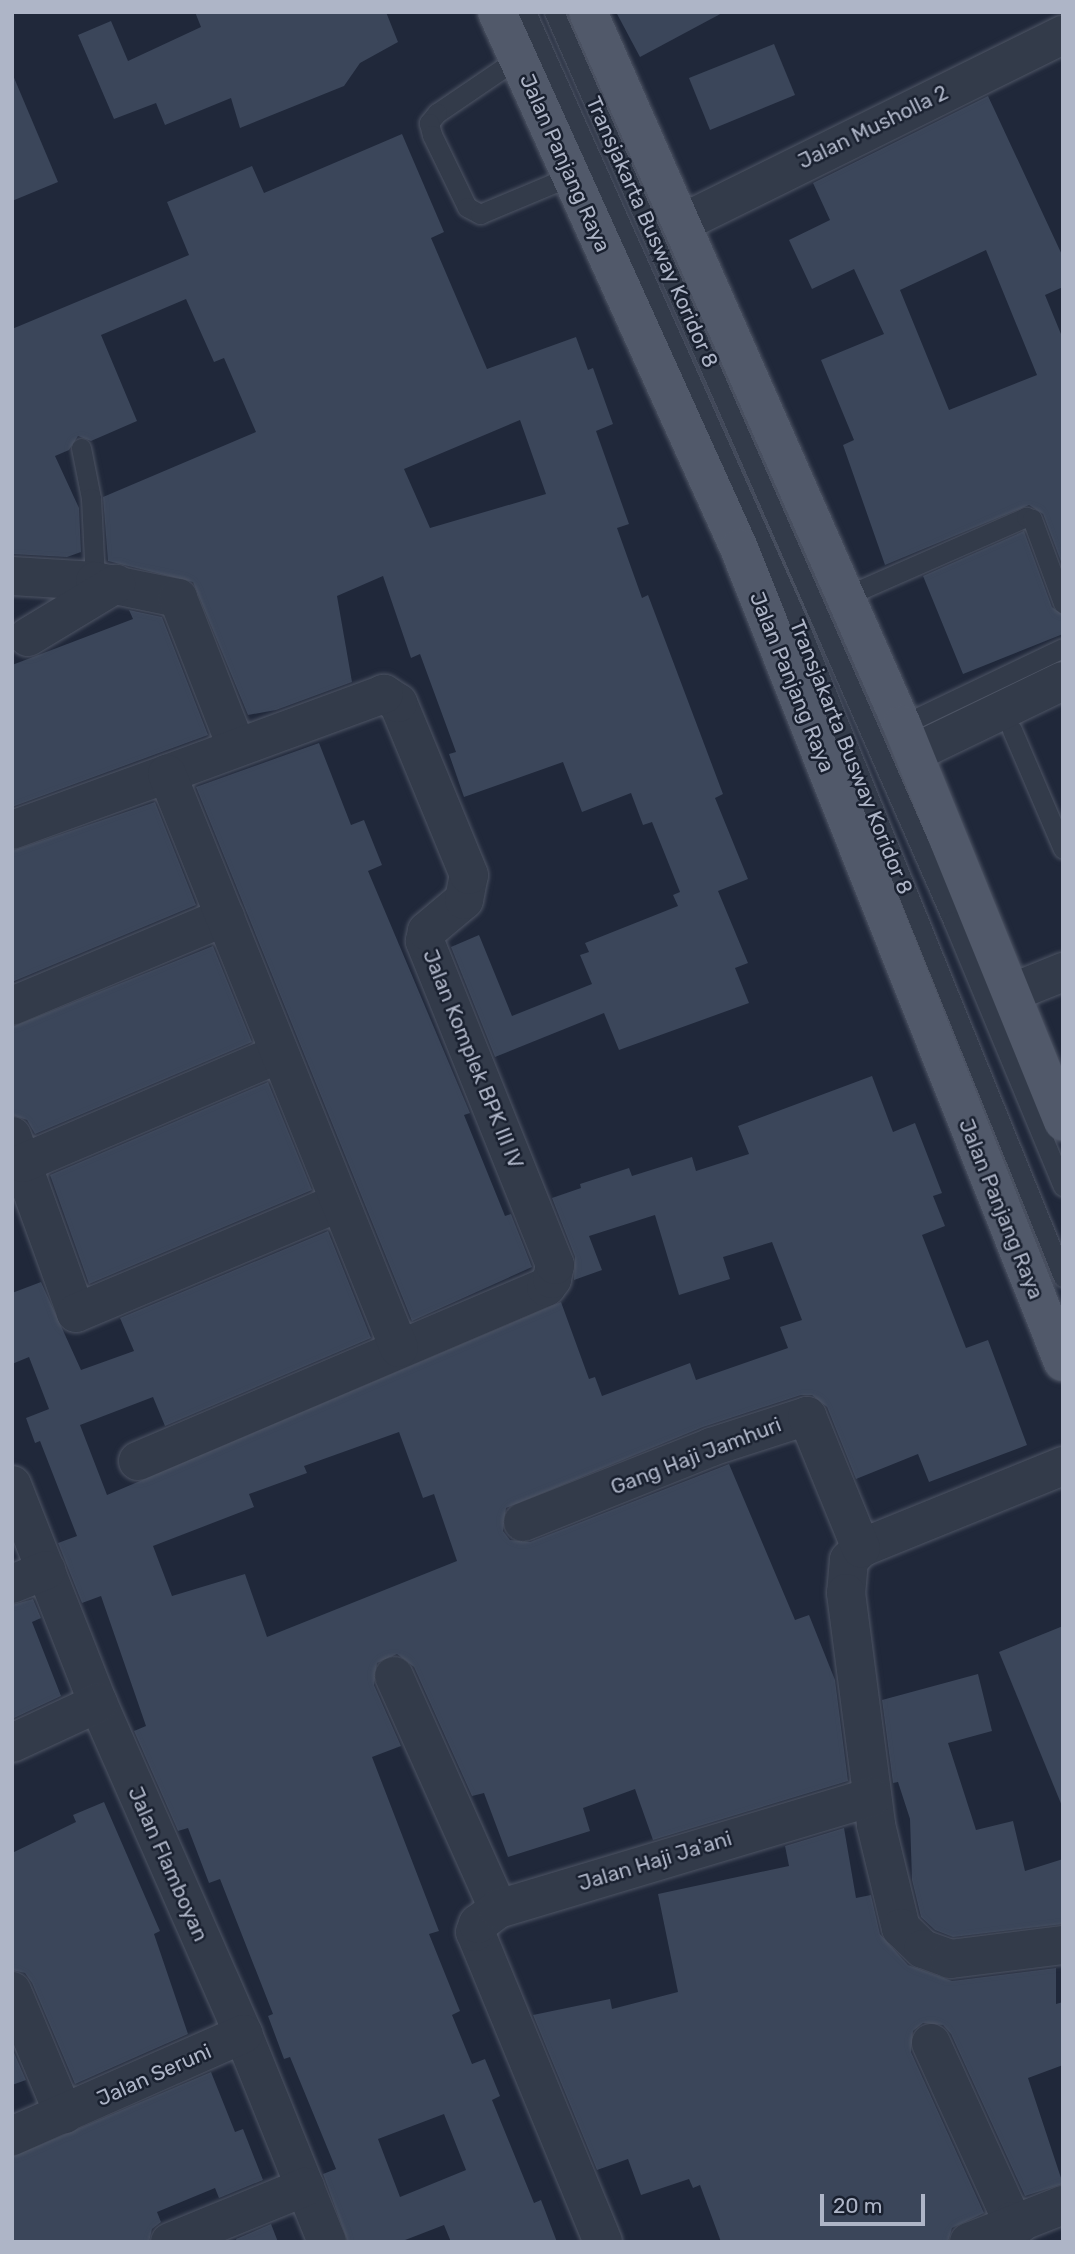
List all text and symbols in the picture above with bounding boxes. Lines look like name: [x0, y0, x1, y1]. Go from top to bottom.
street label: Jalan Panjang Raya: [514, 70, 616, 256]
street label: Jalan Musholla 2: [794, 80, 952, 174]
street label: Transjakarta Busway Koridor 8: [580, 92, 724, 372]
street label: Jalan Panjang Raya: [744, 588, 840, 776]
street label: Transjakarta Busway Koridor 8: [784, 615, 918, 899]
street label: Jalan Komplek BPK III IV: [417, 946, 529, 1172]
street label: Jalan Panjang Raya: [953, 1115, 1049, 1303]
street label: Gang Haji Jamhuri: [607, 1412, 785, 1500]
street label: Jalan Flamboyan: [123, 1783, 213, 1945]
street label: Jalan Haji Ja'ani: [575, 1826, 735, 1896]
street label: Jalan Seruni: [93, 2039, 215, 2111]
scale bar: [823, 2180, 928, 2224]
text: 20 m: [833, 2193, 882, 2218]

